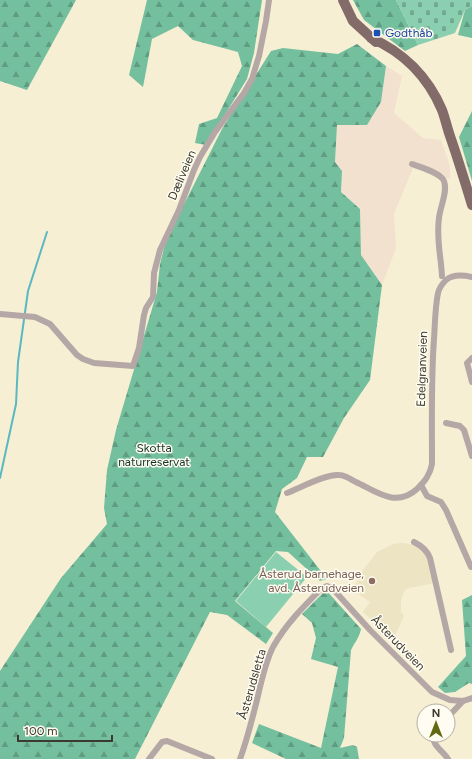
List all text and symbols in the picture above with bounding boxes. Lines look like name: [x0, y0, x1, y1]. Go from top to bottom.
place label: Godthåb: [385, 26, 432, 40]
marker: Godthåb: [372, 28, 382, 38]
street label: Dæliveien: [165, 148, 199, 202]
street label: Edelgranveien: [414, 331, 430, 407]
park label: Skotta naturreservat: [118, 441, 190, 469]
place label: Åsterud barnehage, avd. Åsterudveien: [259, 567, 364, 595]
marker: Åsterud barnehage, avd. Åsterudveien: [367, 576, 377, 586]
street label: Åsterudveien: [368, 613, 428, 674]
street label: Åsterudsletta: [235, 647, 269, 721]
north arrow: [416, 703, 456, 743]
text: N: [432, 707, 440, 720]
scale bar: [18, 717, 112, 743]
text: 100 m: [24, 724, 58, 738]

